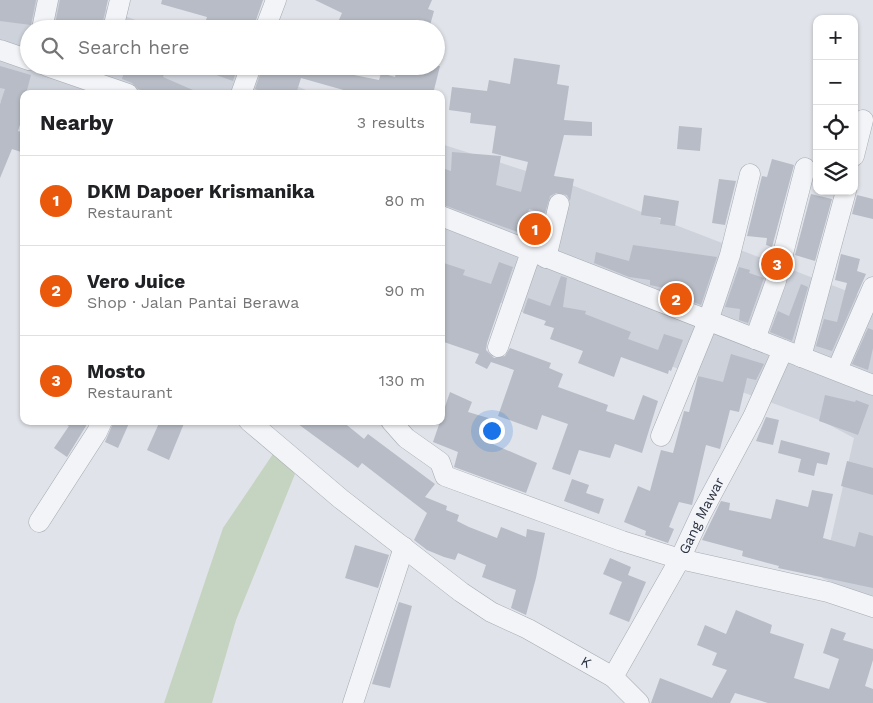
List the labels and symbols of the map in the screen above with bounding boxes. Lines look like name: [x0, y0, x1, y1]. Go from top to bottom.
pin: 1: [519, 210, 551, 248]
pin: 3: [761, 245, 793, 283]
pin: 2: [660, 280, 692, 318]
your location: [479, 418, 505, 444]
street label: Gang Mawar: [675, 474, 727, 557]
street label: K: [578, 653, 594, 671]

